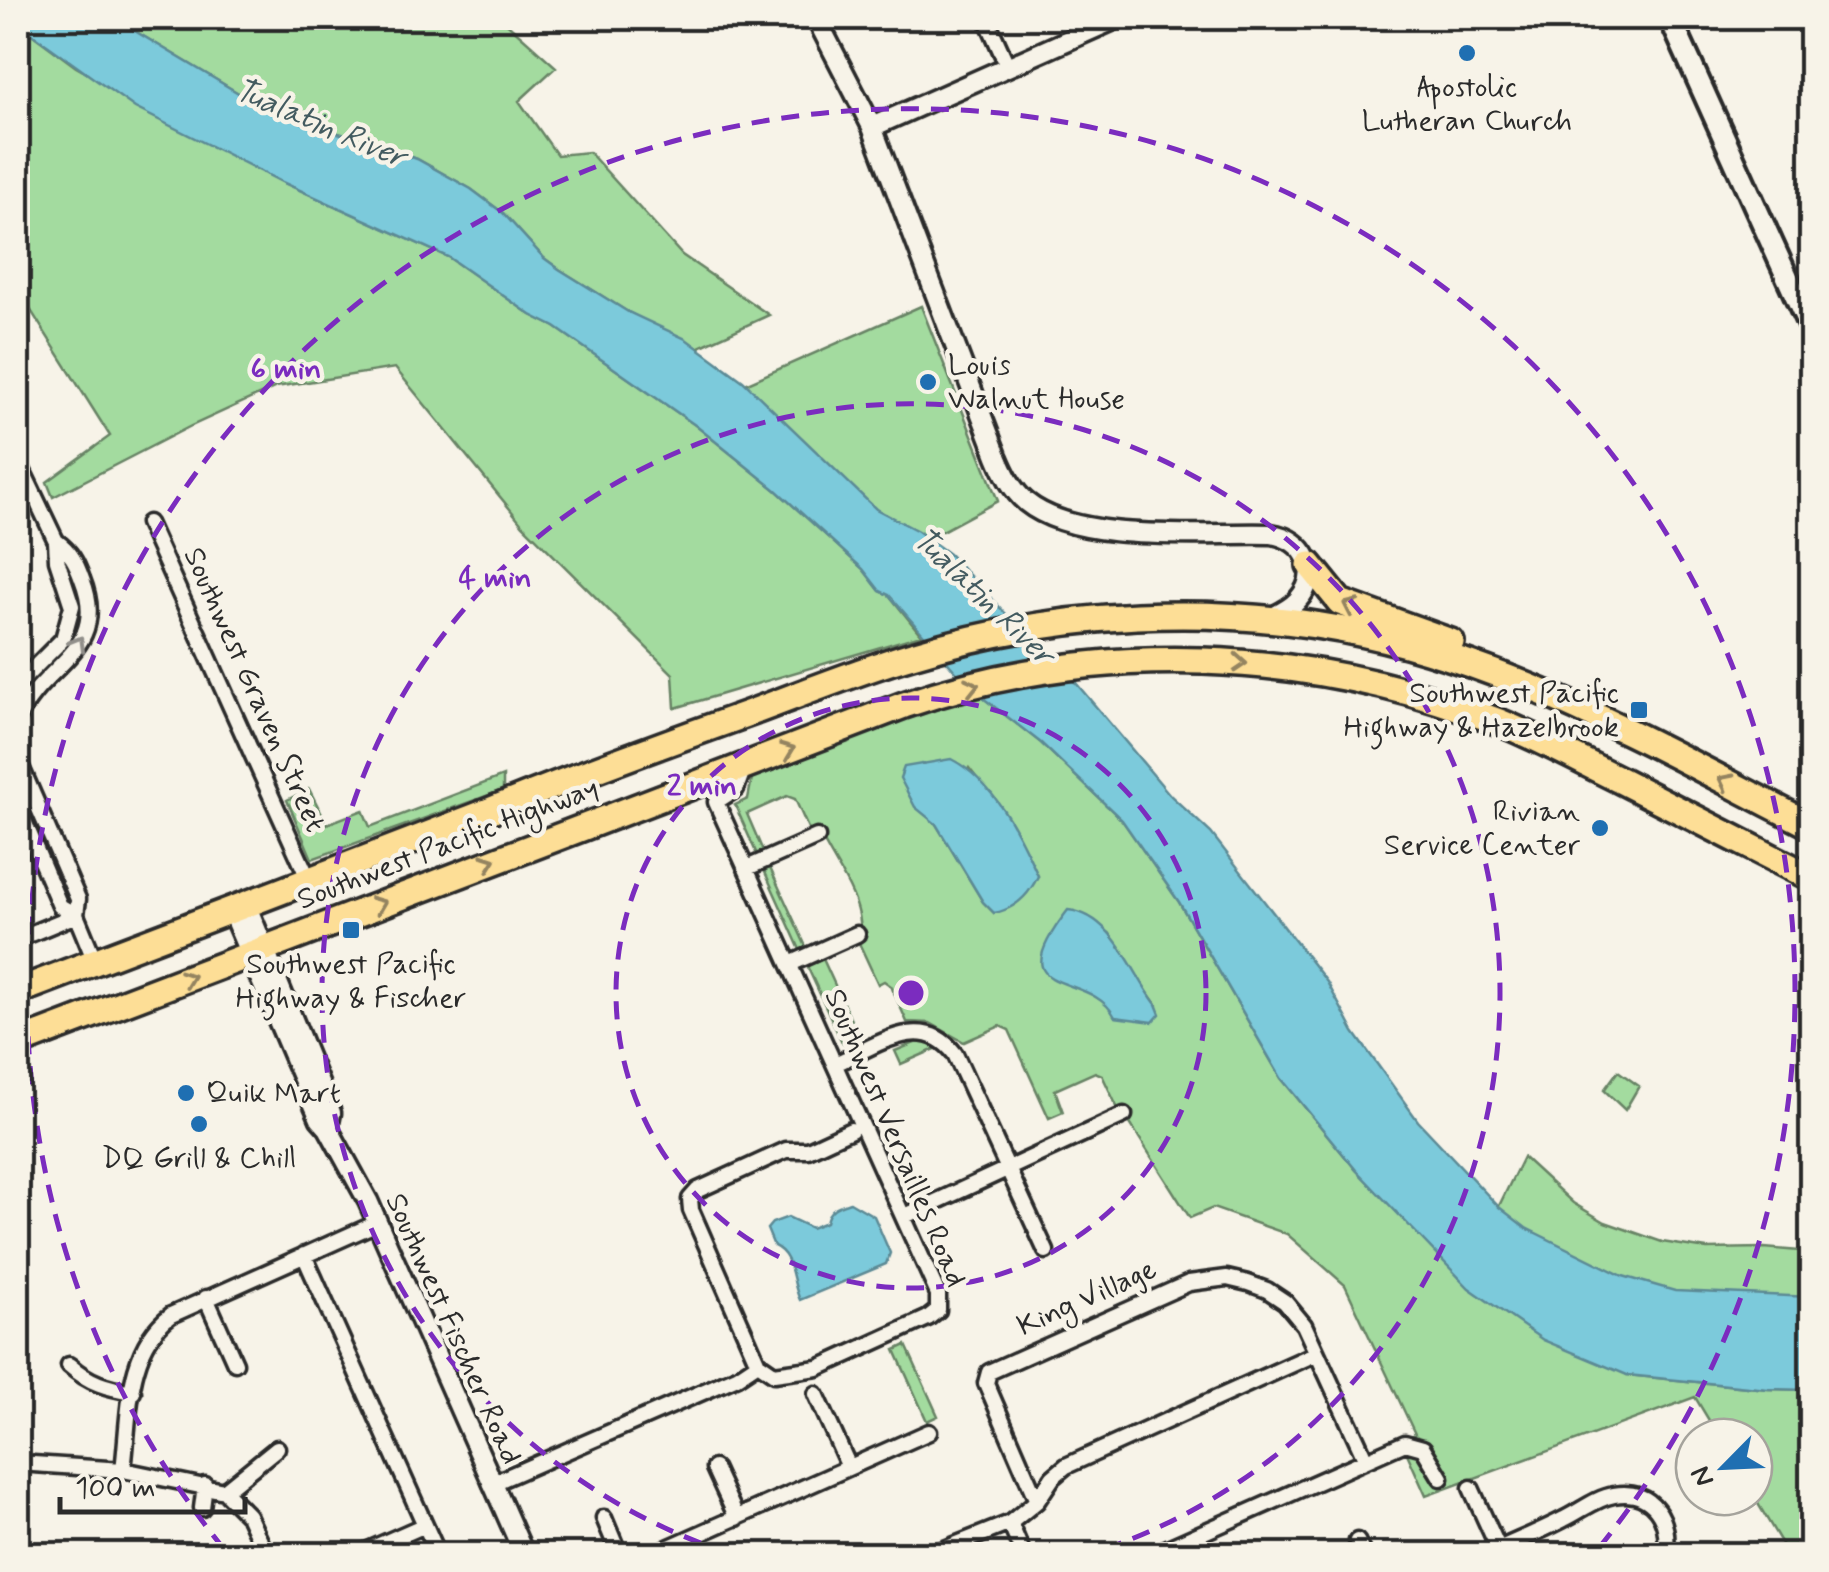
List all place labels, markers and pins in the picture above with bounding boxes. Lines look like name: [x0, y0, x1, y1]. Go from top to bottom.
marker: Apostolic Lutheran Church: [1456, 42, 1478, 64]
place label: Apostolic Lutheran Church: [1362, 68, 1572, 141]
place label: Louis Walnut House: [948, 346, 1125, 419]
marker: Louis Walnut House: [917, 371, 939, 393]
place label: Southwest Pacific Highway & Hazelbrook: [1344, 674, 1619, 750]
marker: Southwest Pacific Highway & Hazelbrook: [1628, 699, 1650, 721]
place label: Rivian Service Center: [1384, 792, 1581, 865]
marker: Rivian Service Center: [1589, 817, 1611, 839]
marker: Southwest Pacific Highway & Fischer: [340, 919, 362, 941]
place label: Southwest Pacific Highway & Fischer: [236, 945, 466, 1021]
centre of rings: [893, 975, 929, 1011]
place label: Quik Mart: [206, 1074, 341, 1113]
marker: Quik Mart: [175, 1082, 197, 1104]
marker: DQ Grill & Chill: [188, 1113, 210, 1135]
place label: DQ Grill & Chill: [102, 1139, 296, 1178]

